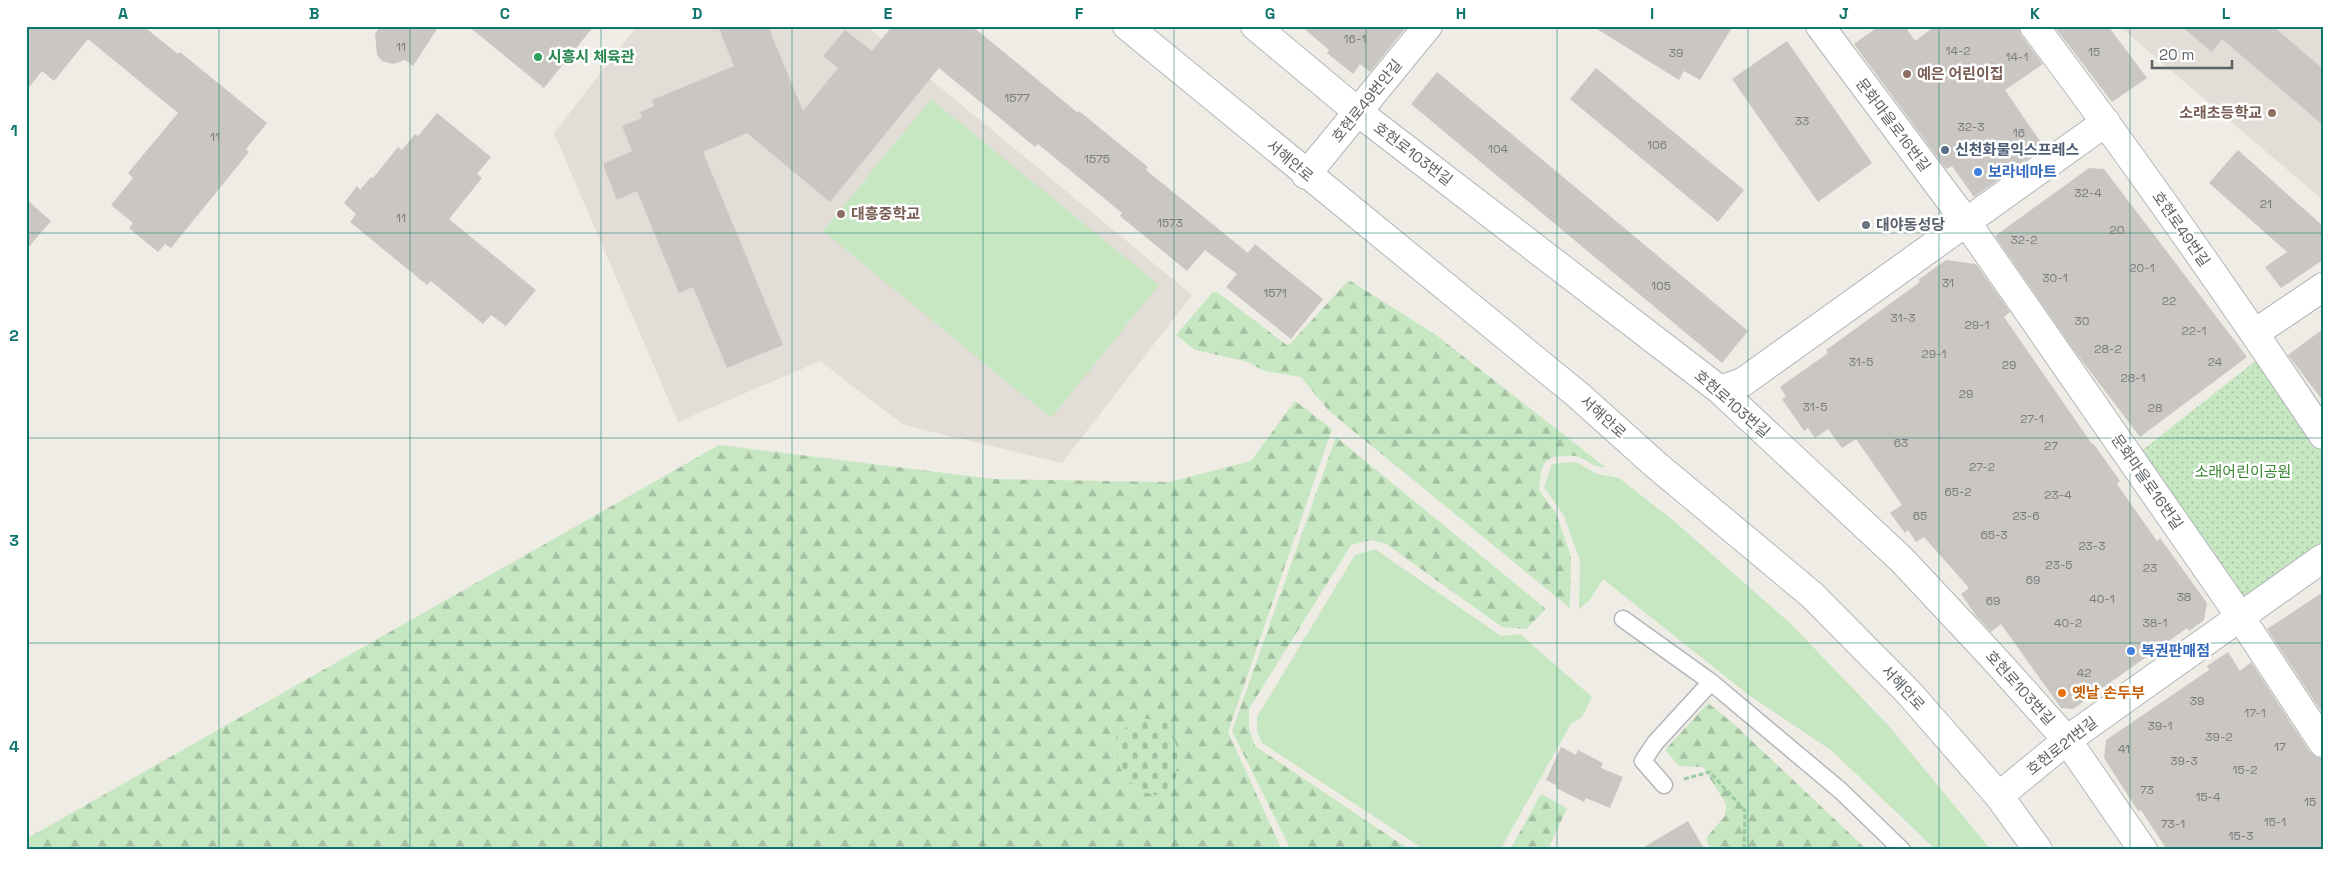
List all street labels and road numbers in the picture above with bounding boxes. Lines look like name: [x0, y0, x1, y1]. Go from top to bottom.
street label: 호현로49번안길: [1327, 55, 1406, 146]
street label: 문화마을로16번길: [1852, 74, 1935, 175]
street label: 호현로103번길: [1370, 118, 1457, 189]
street label: 서해안로: [1263, 136, 1318, 186]
street label: 호현로49번길: [2149, 187, 2214, 270]
street label: 호현로103번길: [1691, 366, 1774, 442]
street label: 서해안로: [1576, 391, 1630, 442]
street label: 문화마을로16번길: [2107, 430, 2187, 533]
street label: 호현로103번길: [1982, 646, 2059, 729]
street label: 서해안로: [1878, 661, 1929, 714]
street label: 호현로21번길: [2023, 712, 2101, 779]

